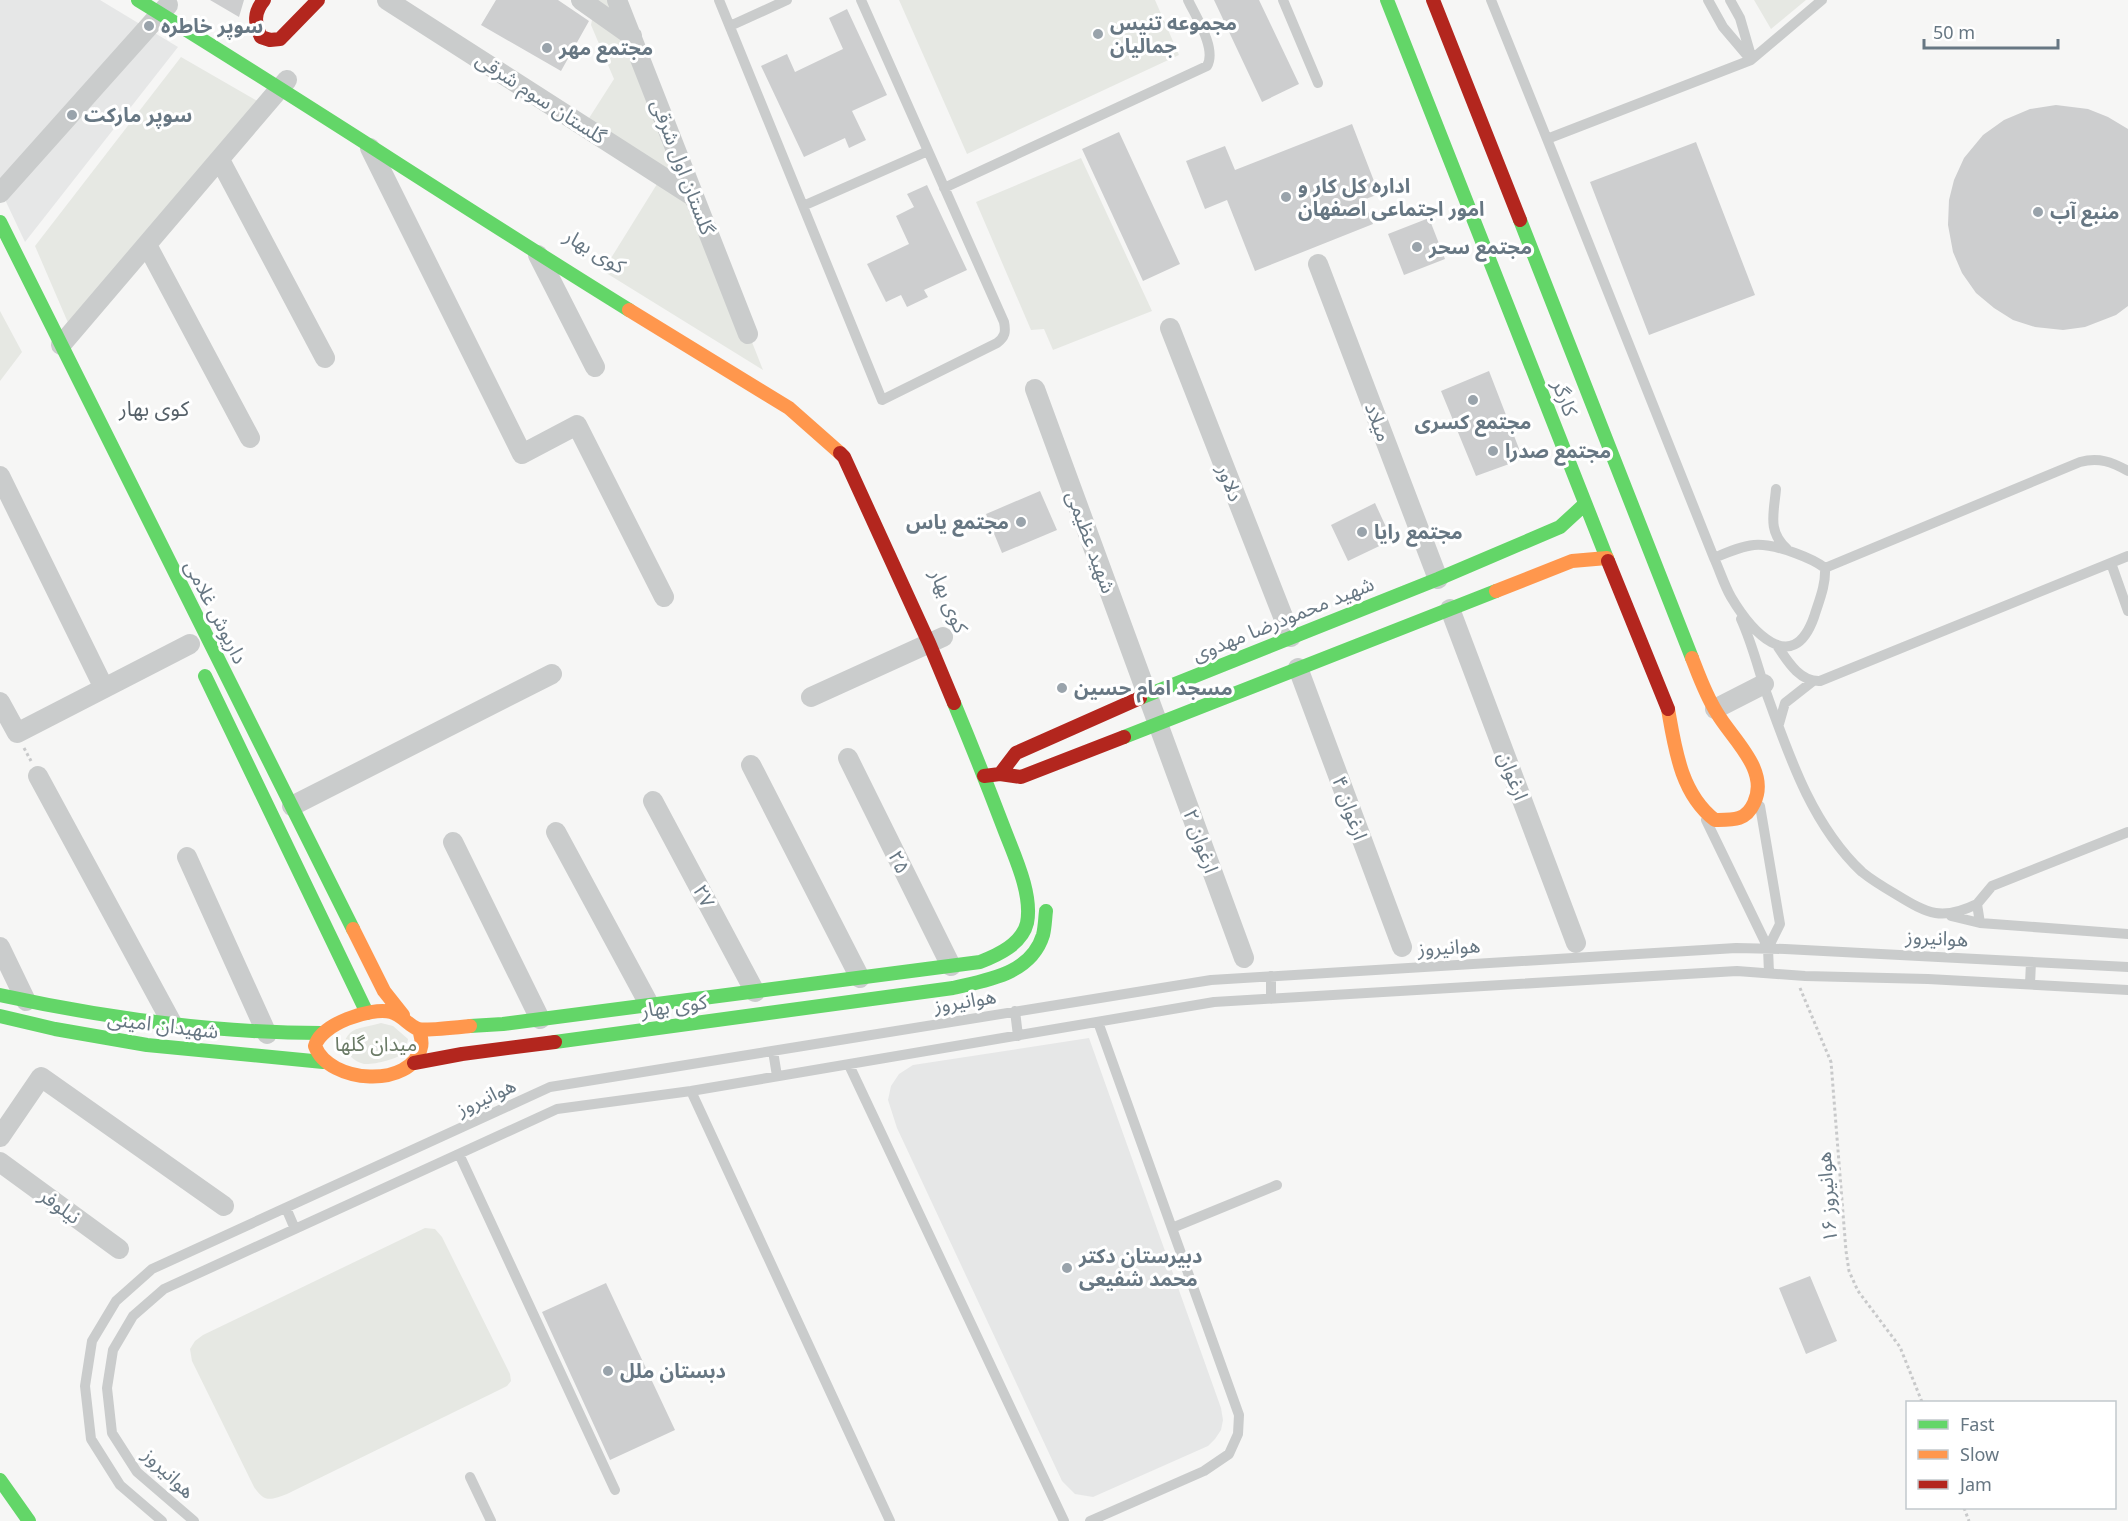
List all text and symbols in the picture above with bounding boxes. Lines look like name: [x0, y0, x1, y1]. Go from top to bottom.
place label: مجموعه تنیس جمالیان: [1110, 9, 1237, 59]
place label: سوپر خاطره: [161, 12, 263, 40]
scale bar: [1924, 12, 2058, 50]
marker: سوپر خاطره: [142, 19, 156, 33]
text: 50 m: [1933, 20, 1975, 44]
marker: مجموعه تنیس جمالیان: [1091, 27, 1105, 41]
place label: مجتمع مهر: [558, 34, 653, 63]
marker: مجتمع مهر: [540, 41, 554, 55]
street label: گلستان سوم شرقی: [470, 45, 612, 152]
street label: گلستان اول شرقی: [645, 95, 722, 239]
place label: سوپر مارکت: [84, 101, 192, 129]
marker: سوپر مارکت: [65, 108, 79, 122]
place label: اداره کل کار و امور اجتماعی اصفهان: [1298, 172, 1484, 222]
marker: اداره کل کار و امور اجتماعی اصفهان: [1279, 190, 1293, 204]
place label: منبع آب: [2050, 198, 2120, 227]
marker: منبع آب: [2031, 205, 2045, 219]
street label: کوی بهار: [559, 221, 631, 280]
place label: مجتمع سحر: [1428, 233, 1532, 262]
marker: مجتمع سحر: [1410, 240, 1424, 254]
street label: کارگر: [1546, 375, 1585, 421]
marker: مجتمع کسری: [1466, 393, 1480, 407]
district label: کوی بهار: [118, 394, 189, 422]
street label: میلاد: [1359, 399, 1398, 445]
place label: مجتمع کسری: [1415, 408, 1531, 437]
place label: مجتمع صدرا: [1505, 437, 1611, 466]
marker: مجتمع صدرا: [1486, 444, 1500, 458]
street label: دلاور: [1211, 460, 1250, 505]
street label: شهید عظیمی: [1060, 487, 1122, 597]
place label: مجتمع یاس: [906, 508, 1009, 537]
marker: مجتمع یاس: [1014, 515, 1028, 529]
place label: مجتمع رایا: [1374, 518, 1463, 547]
marker: مجتمع رایا: [1355, 525, 1369, 539]
street label: داریوش غلامی: [179, 555, 254, 668]
street label: کوی بهار: [924, 564, 975, 638]
street label: شهید محمودرضا مهدوی: [1188, 570, 1378, 667]
place label: مسجد امام حسین: [1074, 674, 1233, 703]
marker: مسجد امام حسین: [1055, 681, 1069, 695]
street label: ارغوان: [1492, 748, 1535, 804]
street label: ارغوان ۴: [1326, 772, 1374, 844]
street label: ارغوان ۲: [1177, 805, 1225, 877]
street label: ۲۵: [882, 846, 917, 878]
street label: ۲۷: [687, 879, 722, 913]
street label: هوانیروز: [1904, 922, 1969, 953]
street label: هوانیروز: [1416, 931, 1481, 962]
street label: هوانیروز: [931, 982, 998, 1019]
street label: کوی بهار: [638, 987, 710, 1024]
street label: شهیدان امینی: [106, 1004, 220, 1045]
park label: میدان گلها: [335, 1030, 417, 1057]
street label: هوانیروز: [451, 1071, 520, 1122]
street label: هوانیروز ۱۶: [1810, 1151, 1843, 1243]
street label: نیلوفر: [33, 1181, 86, 1230]
place label: دبیرستان دکتر محمد شفیعی: [1078, 1242, 1202, 1292]
marker: دبیرستان دکتر محمد شفیعی: [1060, 1261, 1074, 1275]
place label: دبستان ملل: [620, 1357, 726, 1384]
marker: دبستان ملل: [601, 1364, 615, 1378]
legend: [1906, 1401, 2116, 1509]
text: Fast: [1960, 1412, 1995, 1436]
street label: هوانیروز: [137, 1440, 201, 1504]
text: Slow: [1960, 1442, 1999, 1466]
text: Jam: [1958, 1472, 1992, 1496]

